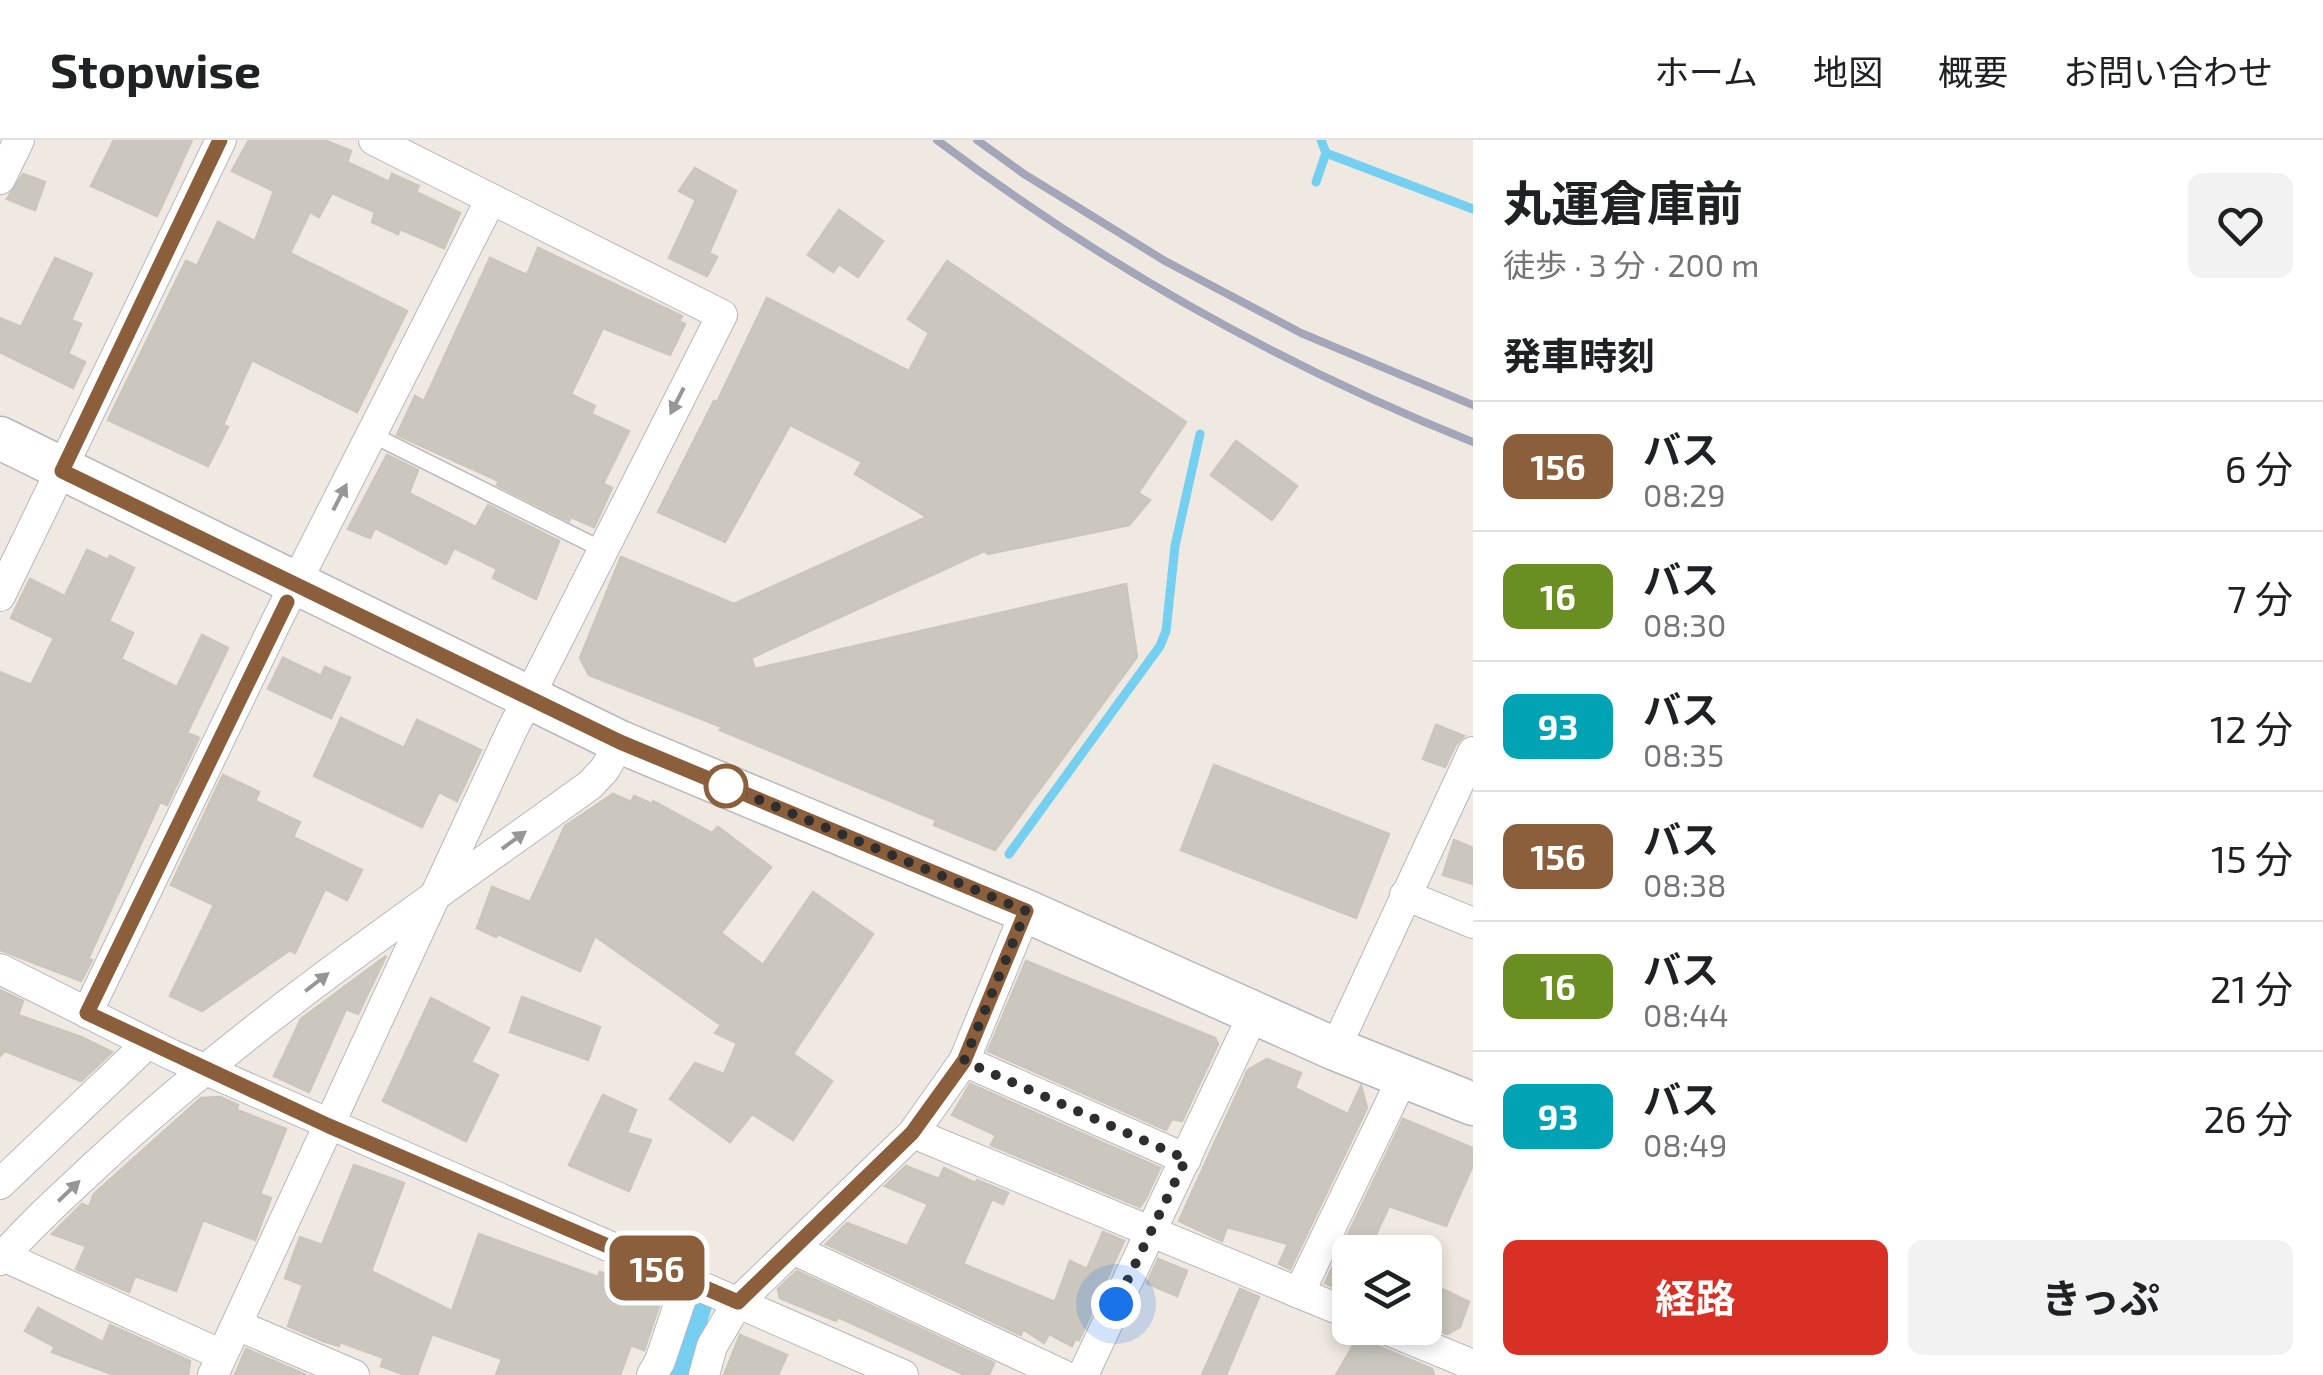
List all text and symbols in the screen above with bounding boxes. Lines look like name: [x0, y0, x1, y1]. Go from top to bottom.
text: Stopwise: [50, 40, 261, 98]
text: ホーム: [1654, 50, 1758, 92]
text: 地図: [1813, 50, 1883, 92]
text: 概要: [1938, 50, 2008, 92]
text: お問い合わせ: [2063, 50, 2273, 92]
text: 丸運倉庫前: [1503, 173, 1743, 231]
button: heart: [2188, 173, 2293, 278]
text: 徒歩 · 3 分 · 200 m: [1503, 245, 1759, 283]
text: 発車時刻: [1503, 332, 1655, 378]
one-way arrow: [669, 387, 686, 416]
text: バス: [1643, 426, 1719, 472]
text: 156: [1530, 445, 1586, 487]
text: 6 分: [2225, 445, 2293, 491]
text: 08:29: [1643, 475, 1726, 513]
one-way arrow: [331, 482, 348, 511]
text: バス: [1643, 556, 1719, 602]
text: 16: [1540, 575, 1576, 617]
text: 7 分: [2227, 575, 2293, 621]
text: 08:30: [1643, 605, 1726, 643]
text: バス: [1643, 686, 1719, 732]
text: 93: [1538, 705, 1578, 747]
text: 12 分: [2210, 705, 2293, 751]
text: 08:35: [1643, 735, 1724, 773]
unlabelled marker: [705, 765, 747, 807]
text: バス: [1643, 816, 1719, 862]
one-way arrow: [501, 831, 527, 850]
text: 156: [1530, 835, 1586, 877]
text: 15 分: [2211, 835, 2293, 881]
text: 08:38: [1643, 865, 1727, 903]
text: バス: [1643, 946, 1719, 992]
text: 16: [1540, 965, 1576, 1007]
text: 21 分: [2210, 965, 2293, 1011]
one-way arrow: [304, 972, 330, 993]
text: 08:44: [1643, 995, 1729, 1033]
text: バス: [1643, 1076, 1719, 1122]
text: 93: [1538, 1095, 1578, 1137]
text: 26 分: [2203, 1095, 2293, 1141]
text: 08:49: [1643, 1125, 1727, 1163]
one-way arrow: [56, 1180, 80, 1203]
map controls: [1332, 1235, 1442, 1345]
button: layers: [1332, 1235, 1442, 1345]
line badge: 156: [600, 1236, 714, 1300]
button: 経路: [1503, 1240, 1888, 1355]
button: きっぷ: [1908, 1240, 2293, 1355]
text: 156: [629, 1247, 685, 1289]
your location: [1091, 1279, 1141, 1329]

